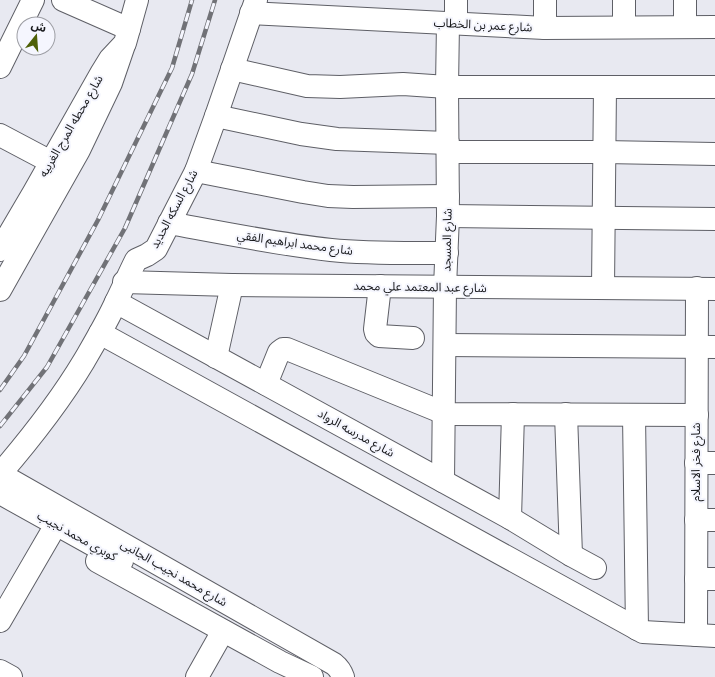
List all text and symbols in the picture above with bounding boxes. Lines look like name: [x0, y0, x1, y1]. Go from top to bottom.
street label: شارع عمر بن الخطاب: [433, 15, 533, 37]
north arrow: [16, 16, 56, 56]
text: ش: [30, 18, 48, 35]
street label: شارع محطه المرج الغربيه: [36, 73, 108, 180]
street label: شارع السكه الحديد: [147, 167, 202, 252]
street label: شارع المسجد: [439, 208, 457, 272]
street label: شارع محمد ابراهيم الفقي: [236, 228, 354, 261]
street label: شارع عبد المعتمد علي محمد: [353, 279, 487, 298]
street label: شارع مدرسه الرواد: [314, 406, 397, 462]
street label: شارع فخر الاسلام: [689, 423, 705, 501]
street label: كوبري محمد نجيب: [33, 508, 120, 567]
street label: شارع محمد نجيب الجانبى: [117, 537, 230, 611]

